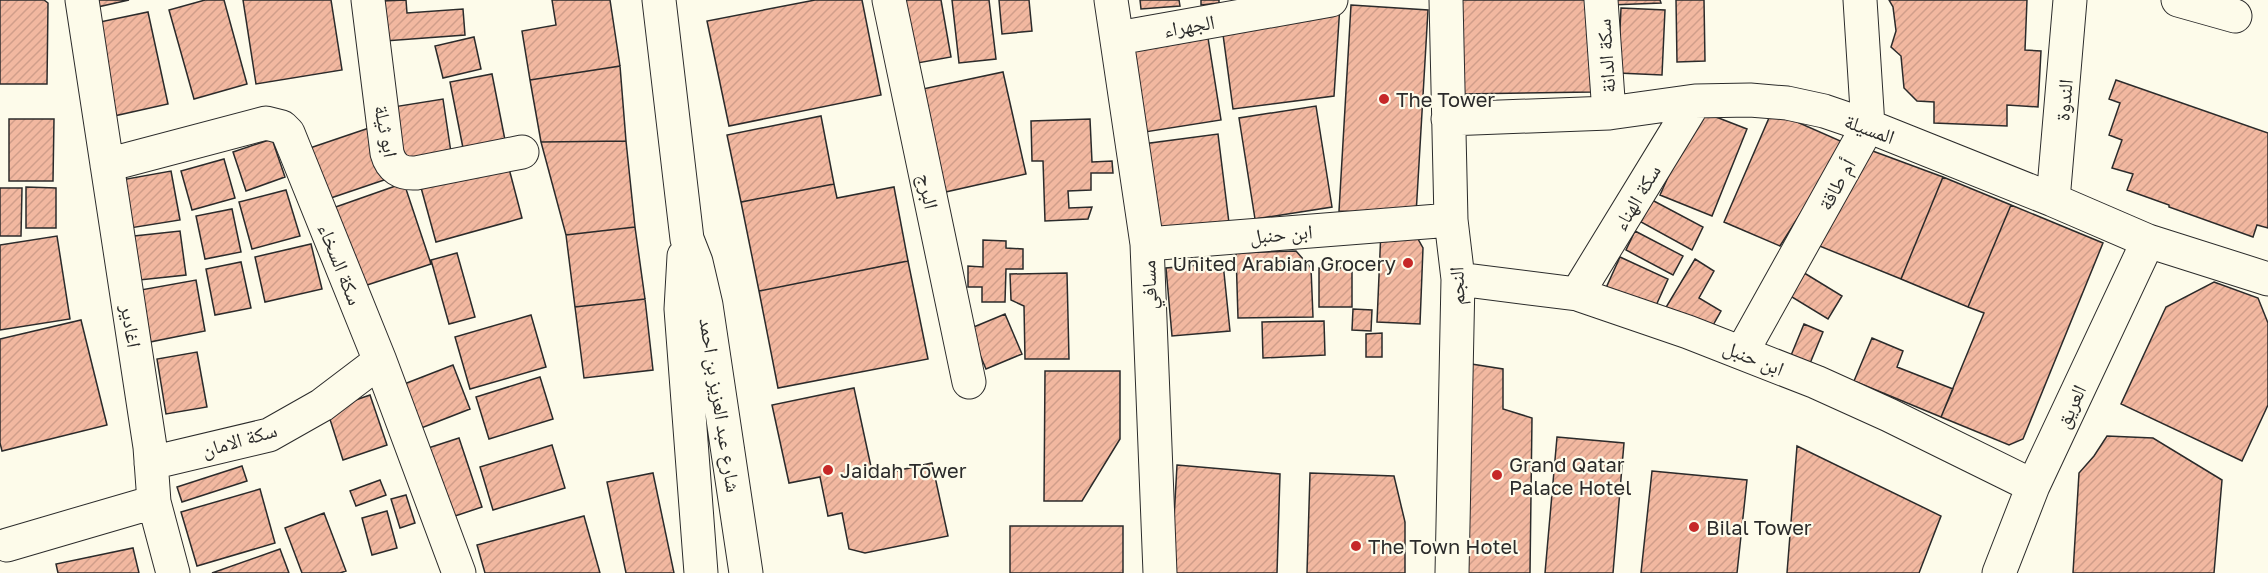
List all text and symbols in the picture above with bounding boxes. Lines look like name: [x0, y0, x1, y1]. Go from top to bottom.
street label: الجهراء: [1162, 9, 1217, 42]
street label: سكة الدانة: [1590, 18, 1620, 94]
street label: الندوة: [2049, 78, 2077, 122]
place label: The Tower: [1396, 87, 1495, 111]
marker: The Tower: [1377, 92, 1391, 106]
street label: ابو ثيلة: [370, 103, 404, 159]
street label: المسيلة: [1842, 108, 1898, 148]
street label: أم طاقة: [1812, 154, 1863, 215]
street label: سكة الهناء: [1607, 160, 1666, 235]
street label: البرج: [912, 171, 944, 211]
street label: ابن حنبل: [1248, 218, 1314, 249]
street label: سكة السخاء: [314, 220, 368, 308]
place label: United Arabian Grocery: [1172, 251, 1396, 275]
marker: United Arabian Grocery: [1401, 256, 1415, 270]
street label: مسافي: [1135, 260, 1166, 310]
street label: النجم: [1443, 266, 1472, 306]
street label: اغادير: [116, 302, 147, 349]
street label: شارع عبد العزيز بن احمد: [693, 316, 747, 494]
street label: ابن حنبل: [1720, 334, 1788, 381]
street label: العريق: [2050, 381, 2091, 432]
street label: سكة الامان: [198, 417, 280, 462]
place label: Grand Qatar Palace Hotel: [1509, 452, 1632, 499]
place label: Jaidah Tower: [840, 458, 967, 482]
marker: Jaidah Tower: [821, 463, 835, 477]
marker: Grand Qatar Palace Hotel: [1490, 468, 1504, 482]
place label: Bilal Tower: [1706, 515, 1812, 539]
marker: Bilal Tower: [1687, 520, 1701, 534]
place label: The Town Hotel: [1368, 534, 1518, 558]
marker: The Town Hotel: [1349, 539, 1363, 553]

